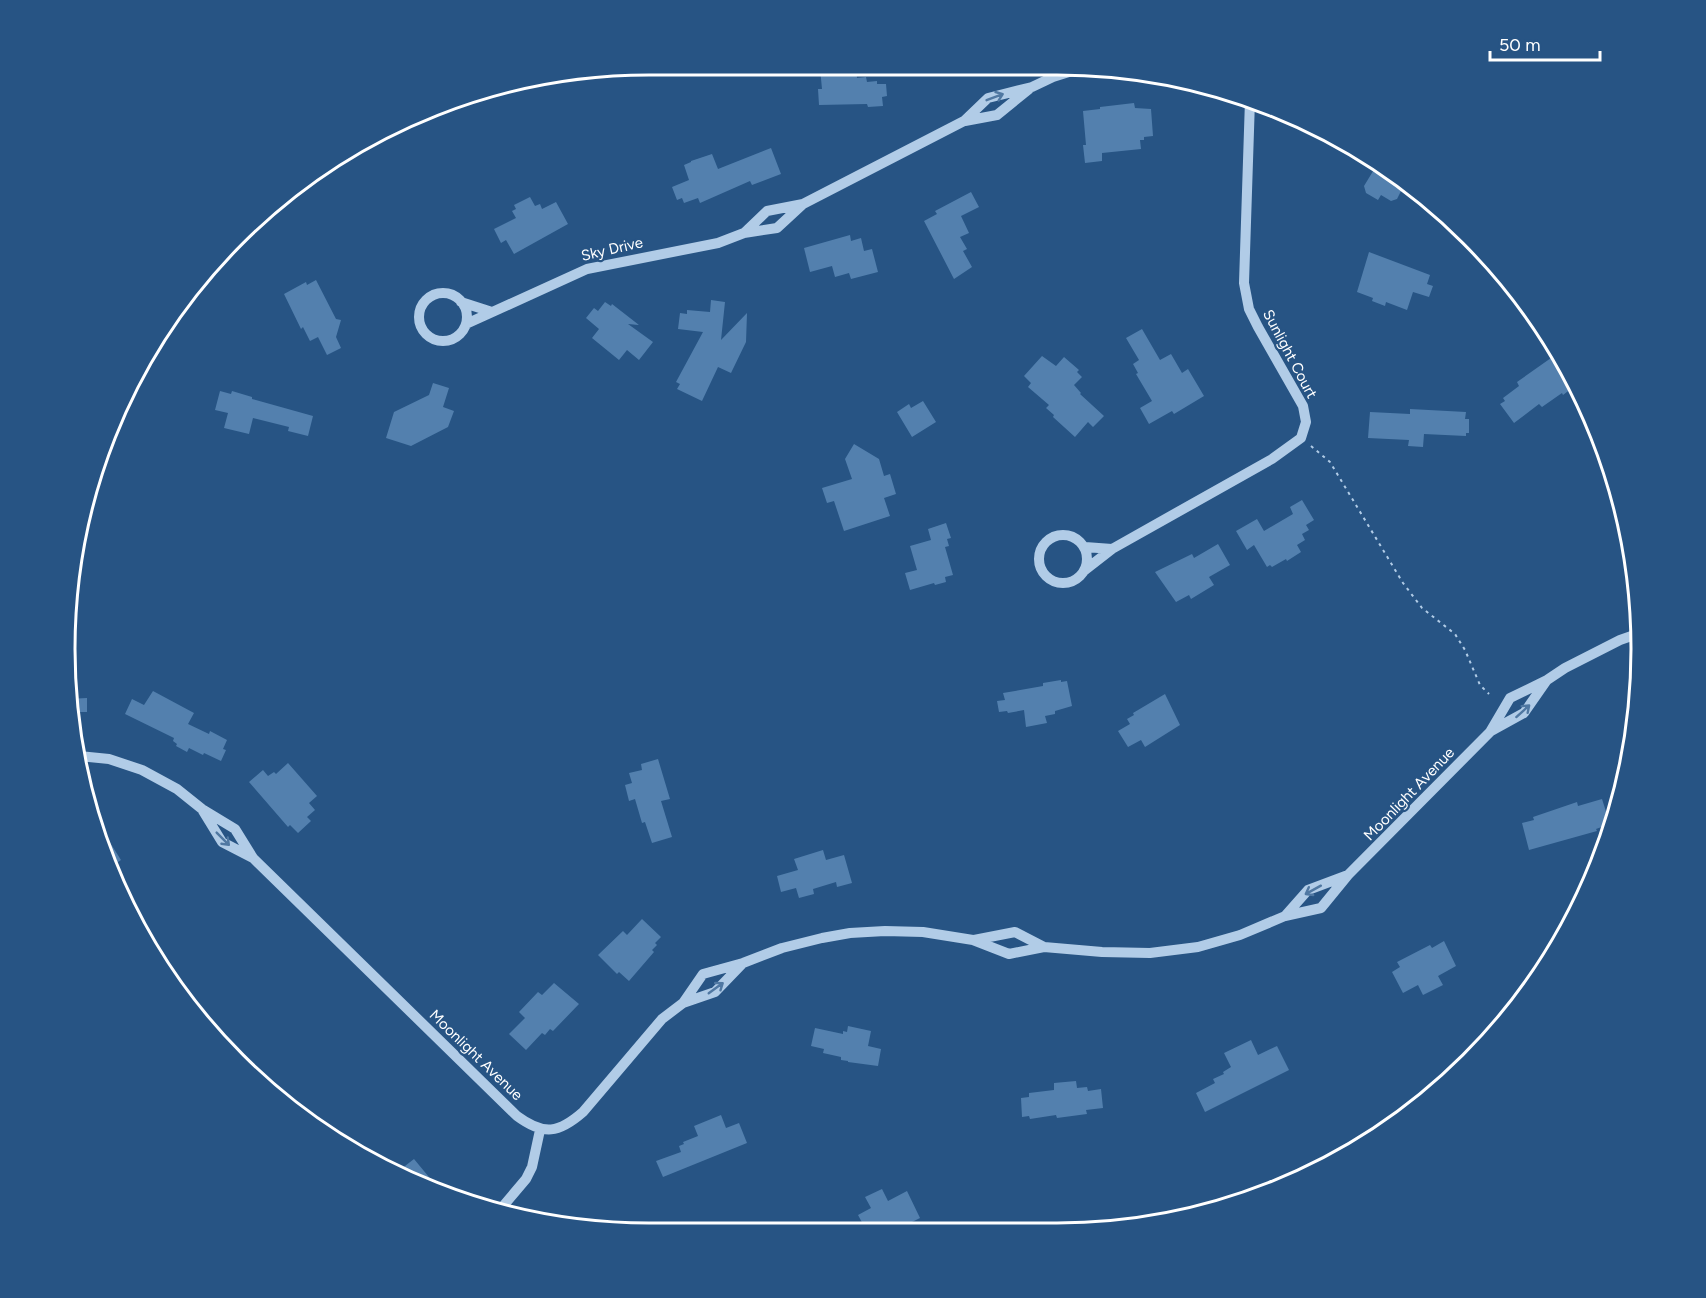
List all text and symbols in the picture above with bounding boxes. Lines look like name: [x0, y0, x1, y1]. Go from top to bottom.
scale bar: [1490, 24, 1600, 62]
text: 50 m: [1499, 34, 1541, 56]
one-way arrow: [985, 91, 1003, 102]
street label: Sky Drive: [579, 233, 645, 265]
street label: Sunlight Court: [1259, 307, 1321, 402]
one-way arrow: [1515, 704, 1530, 718]
street label: Moonlight Avenue: [1360, 744, 1458, 844]
one-way arrow: [216, 831, 230, 846]
one-way arrow: [1305, 884, 1322, 896]
one-way arrow: [708, 982, 724, 995]
street label: Moonlight Avenue: [426, 1006, 526, 1104]

